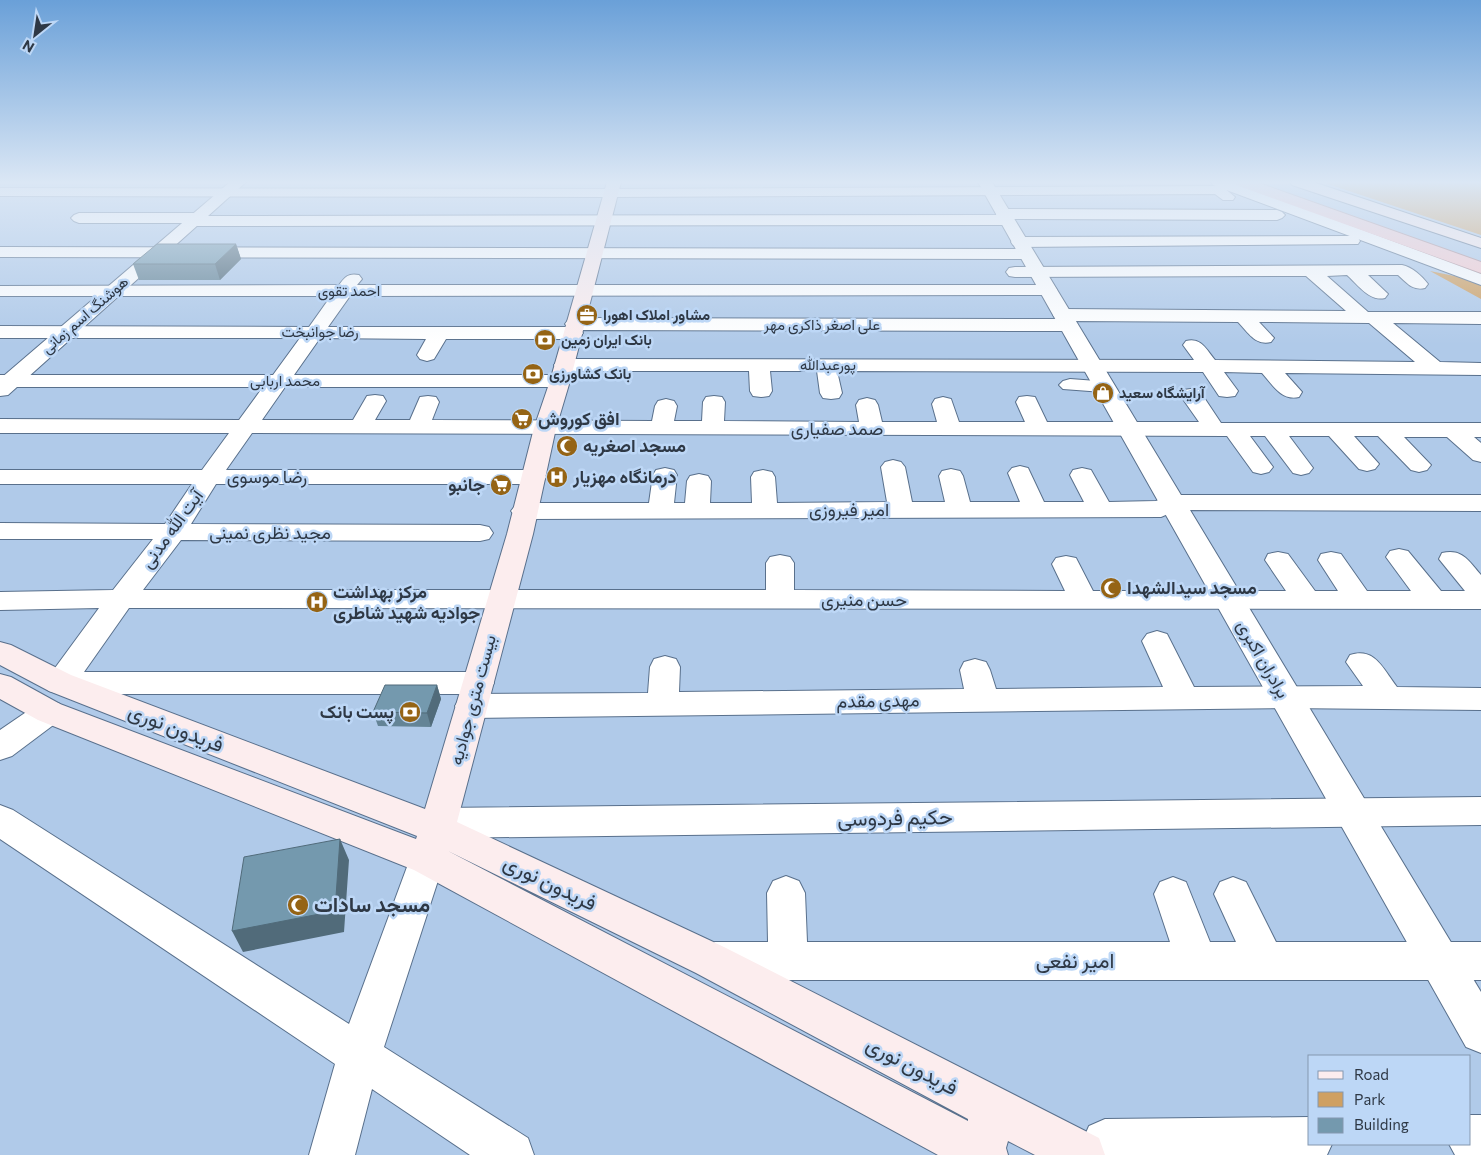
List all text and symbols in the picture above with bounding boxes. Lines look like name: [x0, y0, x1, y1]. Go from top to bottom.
north arrow: [10, 10, 60, 60]
text: N: [19, 37, 37, 57]
street label: هوشنگ اسم زمانی: [37, 272, 133, 358]
street label: احمد تقوی: [318, 281, 380, 301]
office icon: مشاور املاک اهورا: [575, 303, 599, 327]
place label: مشاور املاک اهورا: [603, 305, 710, 324]
street label: علی اصغر ذاکری مهر: [763, 315, 880, 335]
street label: رضا جوانبخت: [281, 322, 359, 341]
bank icon: بانک ایران زمین: [533, 328, 557, 352]
place label: بانک ایران زمین: [561, 330, 652, 349]
street label: پورعبدالله: [800, 355, 856, 375]
bank icon: بانک کشاورزی: [521, 362, 545, 386]
place label: بانک کشاورزی: [549, 364, 631, 383]
street label: محمد اربابی: [250, 371, 320, 391]
shop icon: آرایشگاه سعید: [1091, 381, 1115, 405]
place label: آرایشگاه سعید: [1119, 383, 1206, 402]
supermarket icon: افق کوروش: [510, 407, 534, 431]
place label: افق کوروش: [538, 407, 620, 430]
street label: صمد صفیاری: [791, 417, 883, 440]
mosque icon: مسجد اصغریه: [555, 434, 579, 458]
place label: مسجد اصغریه: [583, 434, 686, 457]
street label: رضا موسوی: [227, 465, 307, 488]
hospital icon: درمانگاه مهزیار: [545, 465, 569, 489]
place label: درمانگاه مهزیار: [572, 465, 677, 488]
place label: جانبو: [448, 473, 485, 496]
supermarket icon: جانبو: [489, 473, 513, 497]
street label: آیت‌ الله مدنی: [135, 483, 209, 573]
street label: امیر فیروزی: [809, 498, 889, 521]
street label: مجید نظری نمینی: [209, 521, 331, 544]
mosque icon: مسجد سیدالشهدا: [1099, 576, 1123, 600]
place label: مسجد سیدالشهدا: [1127, 576, 1257, 599]
place label: مرکز بهداشت جوادیه شهید شاطری: [333, 580, 480, 624]
street label: حسن منیری: [821, 588, 907, 611]
hospital icon: مرکز بهداشت جوادیه شهید شاطری: [305, 590, 329, 614]
street label: برادران اکبری: [1232, 615, 1295, 702]
street label: بیست متری جوادیه: [444, 632, 501, 768]
street label: مهدی مقدم: [836, 688, 920, 714]
street label: فریدون نوری: [125, 697, 228, 758]
place label: پست بانک: [320, 700, 394, 724]
bank icon: پست بانک: [398, 700, 422, 724]
street label: حکیم فردوسی: [837, 803, 953, 833]
street label: فریدون نوری: [499, 848, 601, 917]
place label: مسجد سادات: [314, 891, 430, 917]
mosque icon: مسجد سادات: [286, 893, 310, 917]
street label: امیر نفعی: [1036, 947, 1114, 974]
street label: فریدون نوری: [862, 1030, 963, 1101]
legend: [1308, 1055, 1471, 1145]
text: Road: [1354, 1065, 1389, 1083]
text: Park: [1354, 1090, 1385, 1108]
text: Building: [1354, 1115, 1409, 1133]

